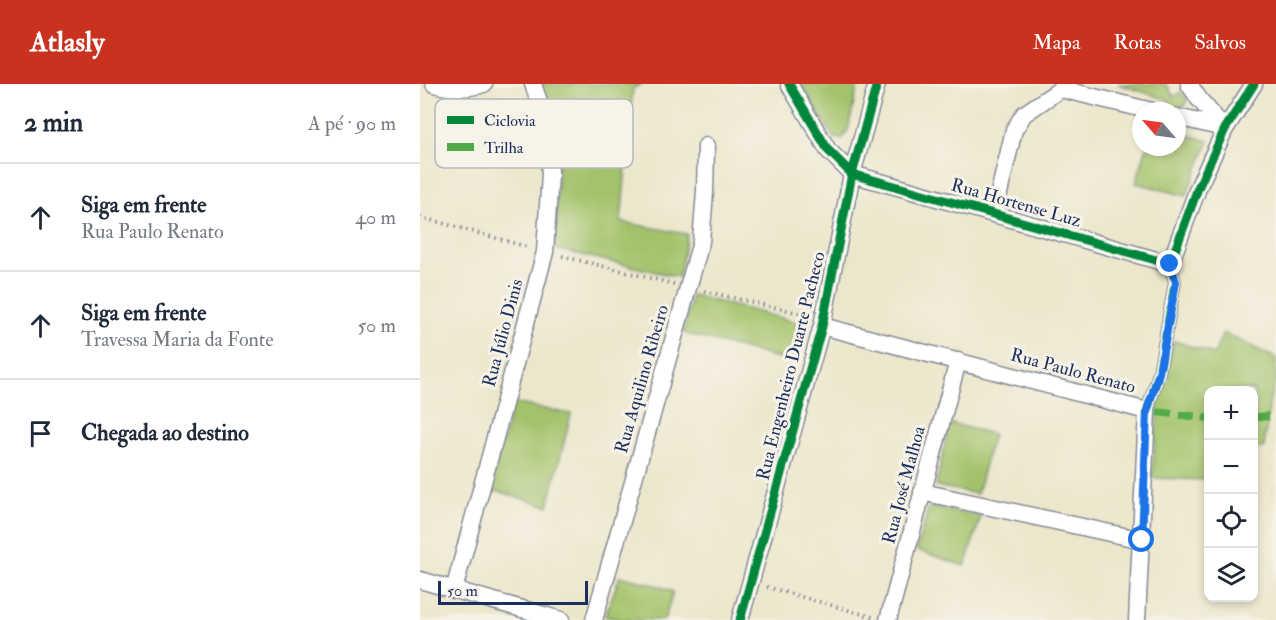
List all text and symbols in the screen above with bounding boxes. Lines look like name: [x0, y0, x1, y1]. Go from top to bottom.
text: Atlasly: [30, 25, 104, 60]
text: Mapa: [1033, 29, 1081, 56]
text: Rotas: [1114, 29, 1161, 56]
text: Salvos: [1194, 29, 1246, 56]
legend: [435, 99, 633, 168]
north arrow: [1132, 102, 1186, 156]
text: 2 min: [24, 107, 83, 139]
text: A pé · 90 m: [308, 111, 396, 136]
text: Ciclovia: [484, 111, 536, 131]
text: Trilha: [484, 138, 524, 158]
street label: Rua Hortense Luz: [948, 173, 1084, 233]
text: Siga em frente: [81, 191, 206, 219]
icon: ahead: [24, 201, 57, 234]
text: 40 m: [355, 205, 396, 230]
text: Rua Paulo Renato: [81, 219, 224, 244]
street label: Rua Engenheiro Duarte Pacheco: [751, 249, 831, 483]
route end: [1156, 250, 1182, 276]
street label: Rua Júlio Dinis: [478, 276, 528, 390]
text: Siga em frente: [81, 299, 206, 327]
street label: Rua Aquilino Ribeiro: [610, 302, 674, 456]
icon: ahead: [24, 309, 57, 342]
text: 50 m: [357, 313, 396, 338]
text: Travessa Maria da Fonte: [81, 327, 274, 352]
street label: Rua Paulo Renato: [1008, 343, 1138, 399]
map controls: [1204, 386, 1258, 602]
button: +: [1204, 386, 1258, 440]
icon: arrive: [24, 417, 57, 450]
text: Chegada ao destino: [81, 419, 249, 447]
street label: Rua José Malhoa: [877, 423, 931, 546]
button: −: [1204, 440, 1258, 494]
button: locate: [1204, 494, 1258, 548]
route start: [1128, 526, 1154, 552]
button: layers: [1204, 548, 1258, 602]
scale bar: [438, 578, 588, 606]
text: 50 m: [447, 581, 478, 601]

